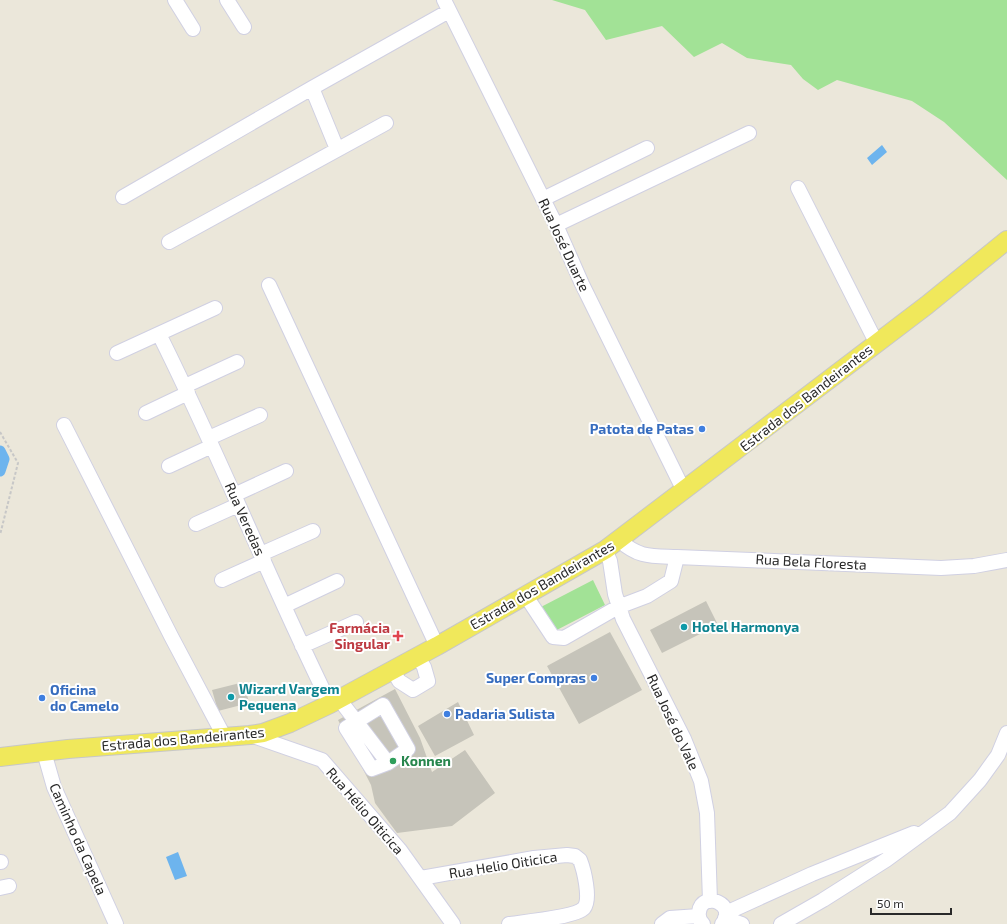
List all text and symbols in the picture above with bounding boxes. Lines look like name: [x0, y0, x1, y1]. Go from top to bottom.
street label: Rua José Duarte: [535, 195, 594, 294]
street label: Estrada dos Bandeirantes: [736, 341, 875, 455]
place label: Patota de Patas: [590, 420, 694, 437]
marker: Patota de Patas: [697, 424, 707, 434]
street label: Rua Veredas: [222, 480, 269, 558]
street label: Estrada dos Bandeirantes: [467, 536, 617, 633]
street label: Rua Bela Floresta: [755, 550, 867, 573]
place label: Hotel Harmonya: [692, 618, 799, 635]
place label: Farmácia Singular: [329, 619, 390, 652]
marker: Hotel Harmonya: [679, 622, 689, 632]
marker: Farmácia Singular: [393, 631, 403, 641]
place label: Super Compras: [486, 669, 586, 686]
street label: Rua José do Vale: [644, 671, 703, 772]
marker: Super Compras: [589, 673, 599, 683]
place label: Wizard Vargem Pequena: [239, 680, 340, 713]
place label: Oficina do Camelo: [50, 681, 119, 714]
marker: Wizard Vargem Pequena: [226, 692, 236, 702]
marker: Oficina do Camelo: [37, 693, 47, 703]
place label: Padaria Sulista: [455, 705, 555, 722]
marker: Padaria Sulista: [442, 709, 452, 719]
street label: Estrada dos Bandeirantes: [101, 723, 265, 754]
place label: Konnen: [401, 752, 451, 769]
marker: Konnen: [388, 756, 398, 766]
street label: Rua Hélio Oiticica: [323, 764, 408, 858]
street label: Caminho da Capela: [46, 780, 111, 897]
street label: Rua Helio Oiticica: [448, 848, 558, 881]
scale bar: [871, 890, 951, 916]
text: 50 m: [877, 896, 904, 910]

